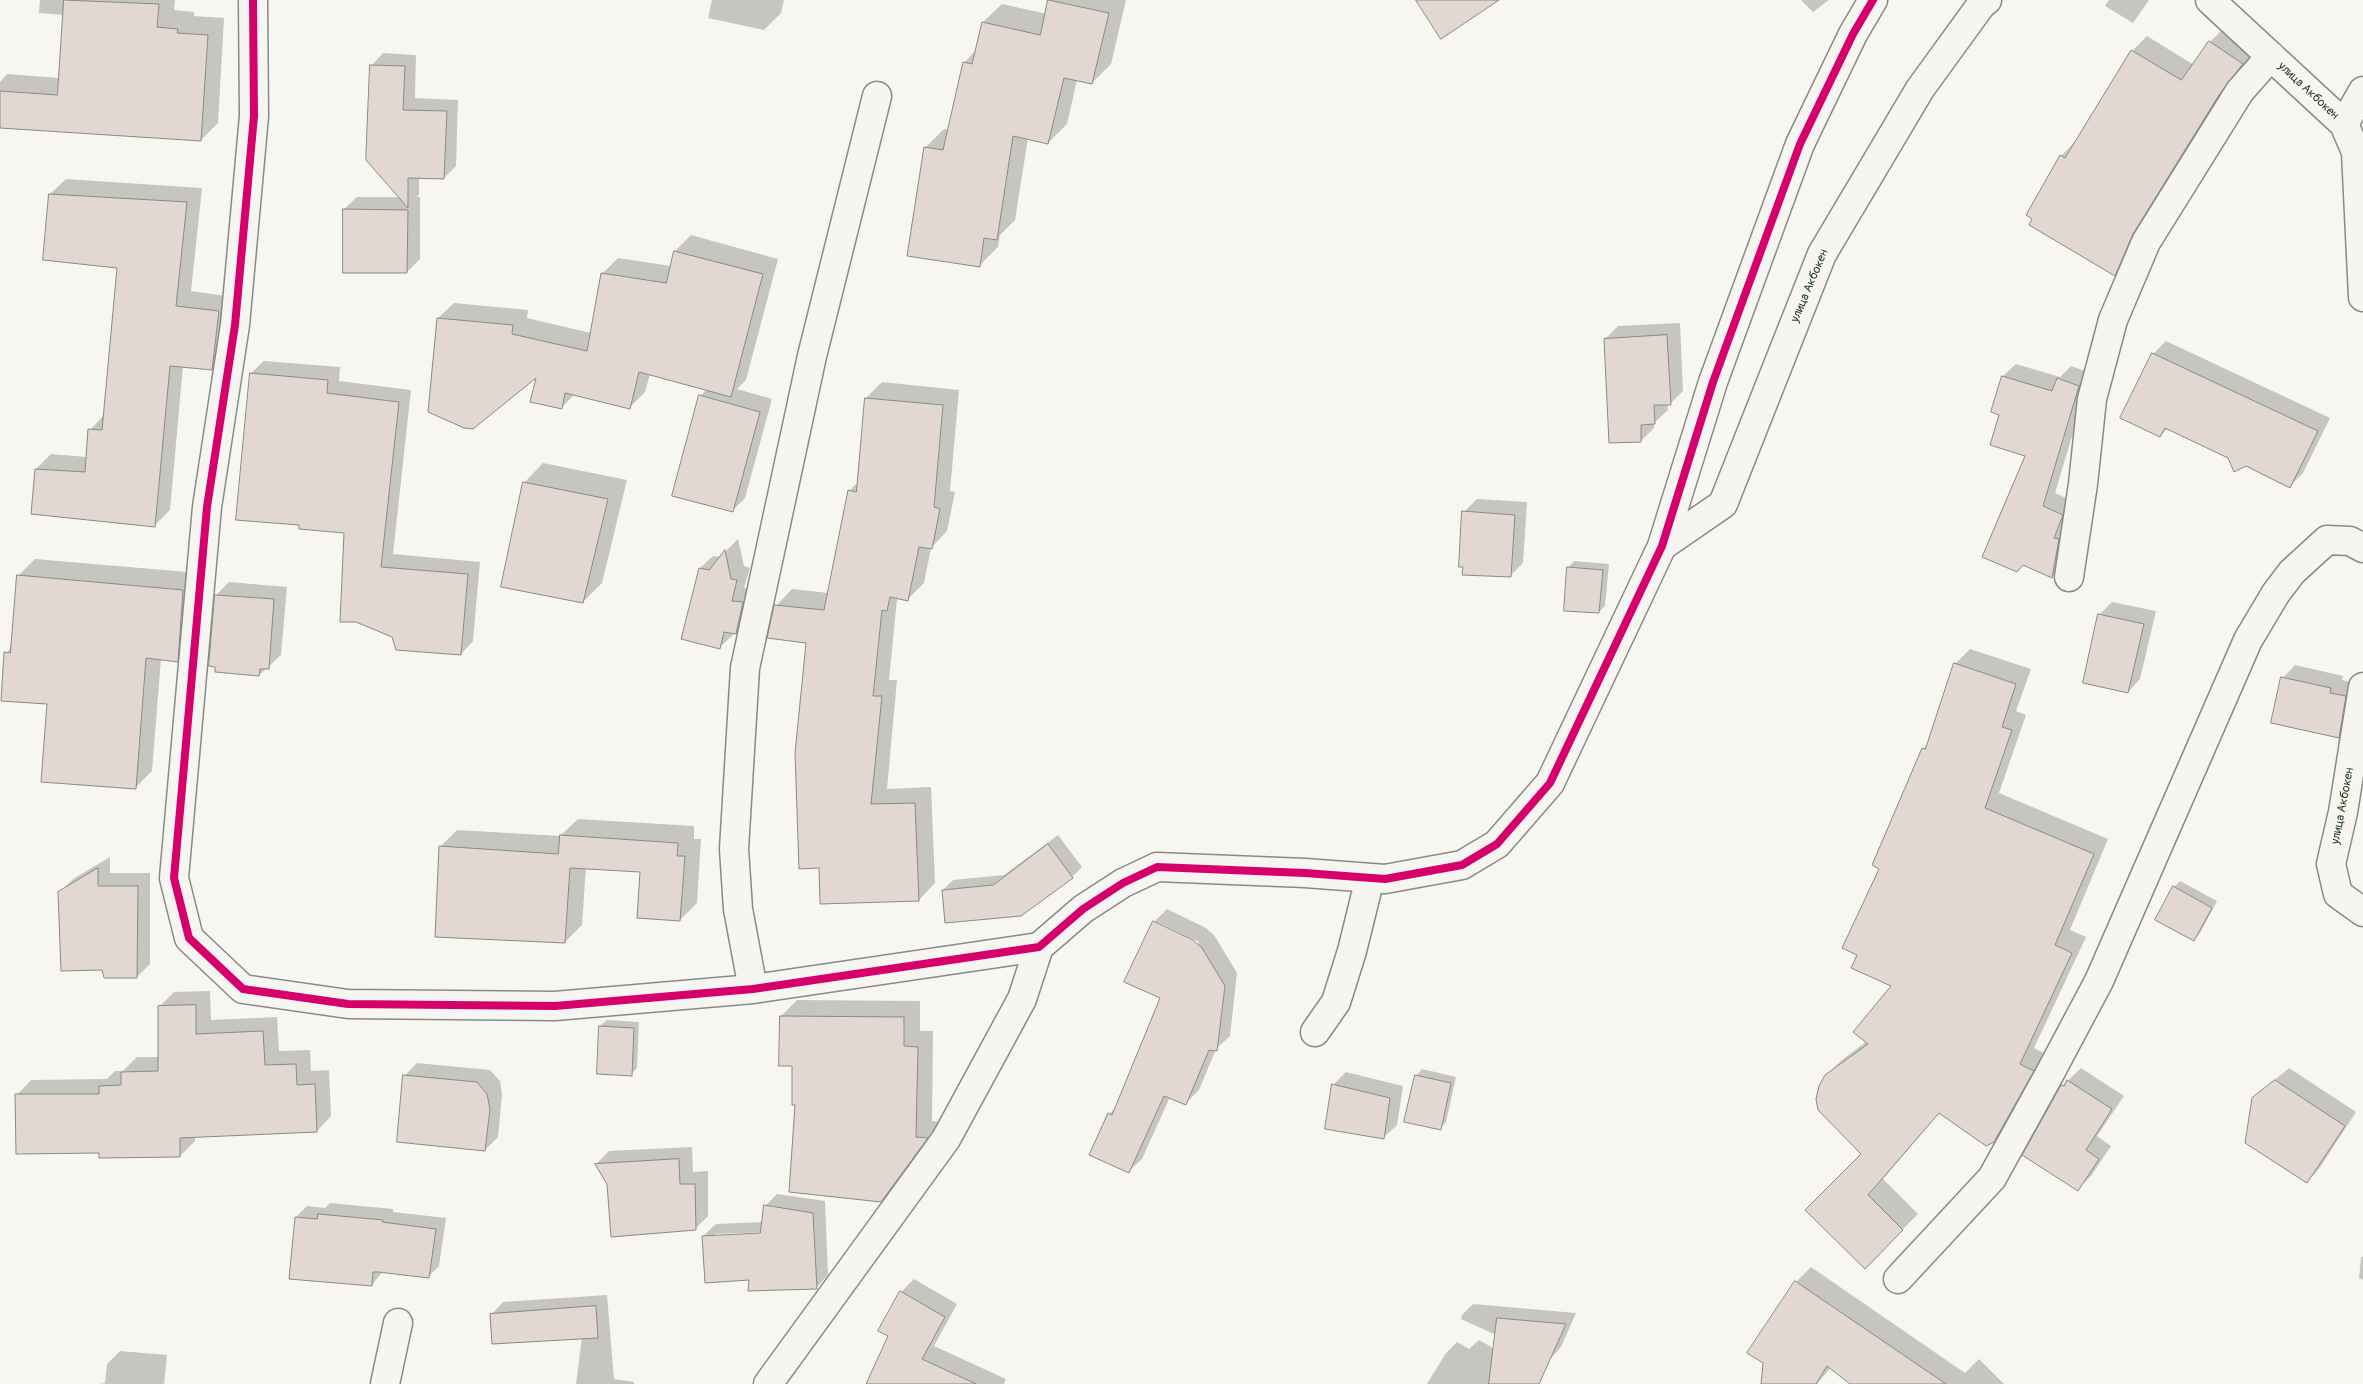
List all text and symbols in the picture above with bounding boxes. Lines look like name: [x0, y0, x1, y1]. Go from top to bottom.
street label: улица Акбокен: [2275, 59, 2341, 123]
street label: улица Акбокен: [1788, 247, 1832, 325]
street label: улица Акбокен: [2329, 766, 2357, 846]

